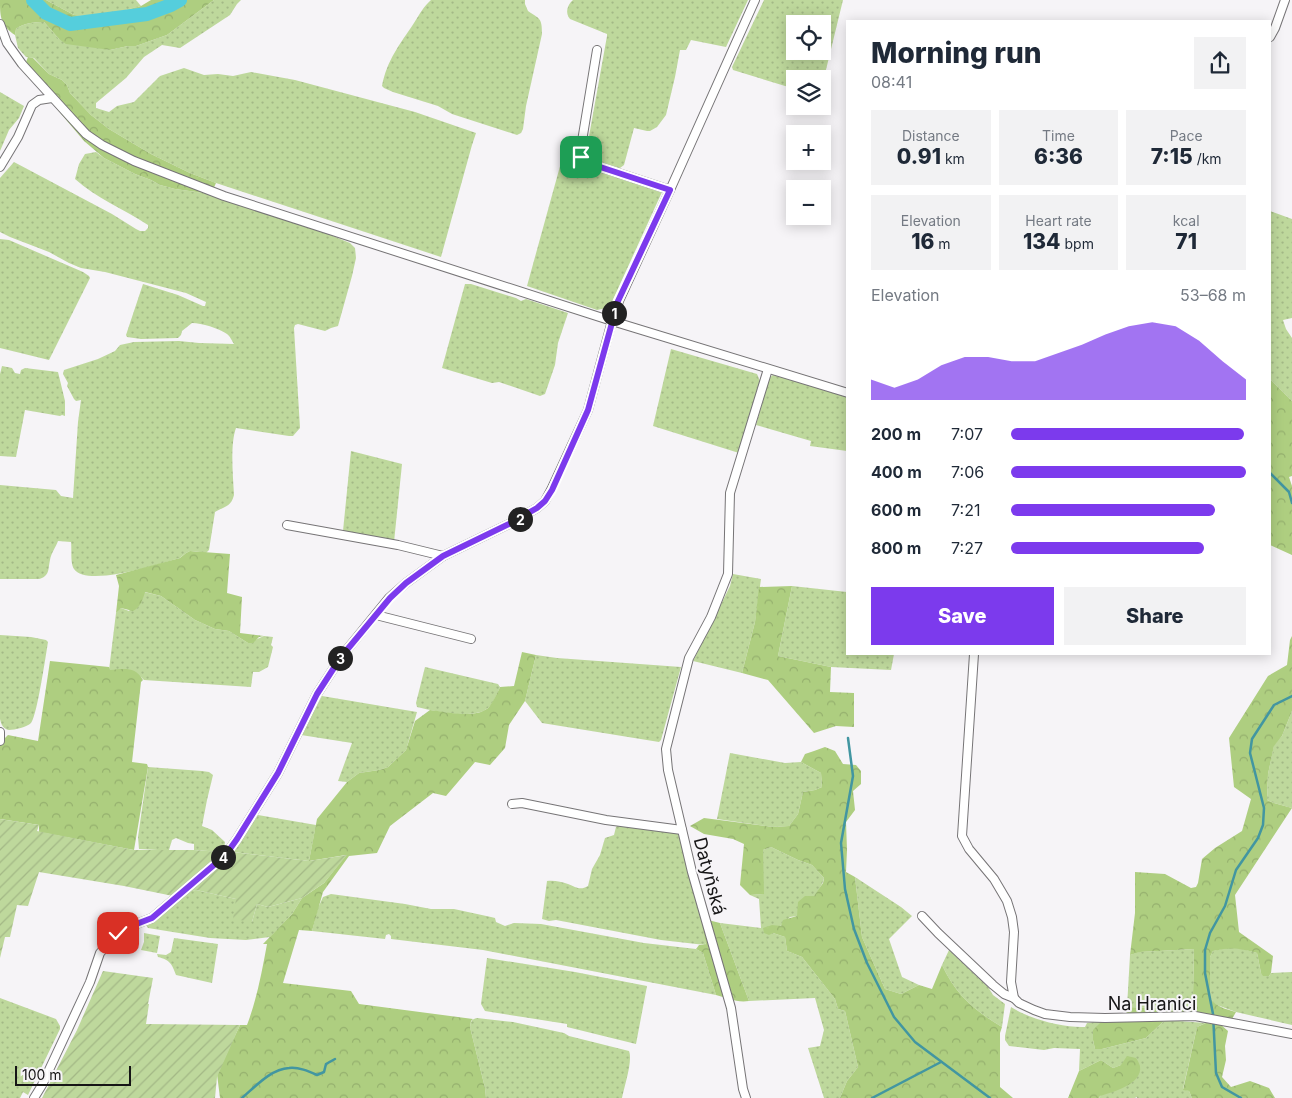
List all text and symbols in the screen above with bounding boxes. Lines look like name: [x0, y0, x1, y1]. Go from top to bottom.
map controls: [786, 15, 831, 225]
button: locate: [786, 15, 831, 60]
text: Morning run: [871, 36, 1041, 70]
button: share: [1194, 37, 1246, 89]
button: layers: [786, 70, 831, 115]
text: 08:41: [871, 72, 912, 92]
button: +: [786, 125, 831, 170]
text: Distance: [902, 127, 960, 144]
text: Time: [1042, 127, 1075, 144]
text: Pace: [1170, 127, 1203, 144]
pin: [560, 136, 602, 178]
icon: arrive: [567, 143, 595, 171]
text: 0.91: [897, 144, 941, 169]
text: 6:36: [1034, 144, 1083, 169]
text: 7:15: [1151, 144, 1193, 169]
text: km: [941, 150, 965, 167]
text: /km: [1193, 150, 1222, 167]
button: −: [786, 180, 831, 225]
text: Elevation: [901, 212, 961, 229]
text: Heart rate: [1025, 212, 1092, 229]
text: kcal: [1173, 212, 1200, 229]
text: 16: [911, 229, 934, 254]
text: 134: [1023, 229, 1061, 254]
text: 71: [1175, 229, 1197, 254]
text: m: [934, 235, 951, 252]
text: bpm: [1061, 235, 1094, 252]
text: Elevation: [871, 285, 940, 305]
text: 53–68 m: [1180, 285, 1246, 305]
pin: 1: [602, 300, 626, 326]
text: 1: [611, 305, 618, 322]
text: 200 m: [871, 424, 921, 444]
text: 7:07: [951, 424, 983, 444]
text: 400 m: [871, 462, 922, 482]
text: 7:06: [951, 462, 984, 482]
text: 600 m: [871, 500, 921, 520]
text: 7:21: [951, 500, 980, 520]
pin: 2: [508, 506, 532, 532]
text: 2: [516, 511, 525, 528]
text: 800 m: [871, 538, 921, 558]
text: 7:27: [951, 538, 983, 558]
button: Save: [871, 587, 1054, 645]
button: Share: [1064, 587, 1246, 645]
pin: 3: [328, 646, 352, 670]
text: 3: [336, 650, 345, 667]
street label: Datyňská: [690, 835, 730, 917]
pin: 4: [210, 844, 236, 870]
text: 4: [219, 849, 228, 866]
pin: [97, 912, 139, 954]
icon: check: [104, 919, 132, 947]
street label: Na Hranici: [1108, 993, 1196, 1014]
scale bar: [15, 1063, 131, 1086]
text: 100 m: [22, 1066, 62, 1083]

